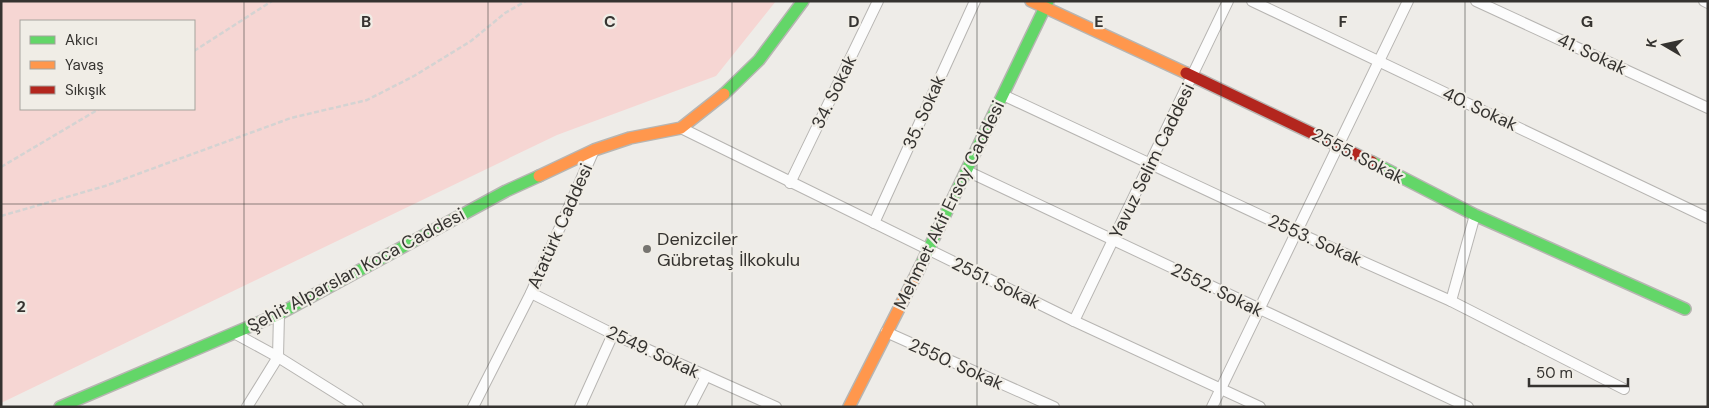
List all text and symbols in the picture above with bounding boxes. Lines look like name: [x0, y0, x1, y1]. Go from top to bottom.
text: B: [361, 11, 371, 32]
text: C: [604, 11, 616, 32]
text: D: [848, 11, 860, 32]
text: E: [1094, 11, 1104, 32]
text: F: [1339, 11, 1348, 32]
text: G: [1581, 11, 1593, 32]
legend: [20, 20, 195, 110]
north arrow: [1639, 20, 1689, 70]
street label: 41. Sokak: [1553, 28, 1631, 80]
text: Akıcı: [65, 30, 98, 50]
text: K: [1642, 37, 1661, 49]
street label: 34. Sokak: [806, 51, 862, 133]
text: Yavaş: [65, 55, 104, 75]
street label: 35. Sokak: [897, 71, 951, 153]
street label: Yavuz Selim Caddesi: [1104, 79, 1200, 243]
text: Sıkışık: [65, 80, 107, 100]
street label: 40. Sokak: [1439, 81, 1521, 137]
street label: Mehmet Akif Ersoy Caddesi: [888, 97, 1010, 313]
street label: 2555. Sokak: [1308, 122, 1408, 190]
street label: Atatürk Caddesi: [522, 160, 598, 292]
street label: Şehit Alparslan Koca Caddesi: [243, 202, 469, 338]
street label: 2553. Sokak: [1264, 209, 1366, 271]
place label: Denizciler Gübretaş İlkokulu: [657, 227, 800, 272]
marker: Denizciler Gübretaş İlkokulu: [641, 243, 653, 255]
street label: 2551. Sokak: [948, 251, 1044, 315]
street label: 2552. Sokak: [1167, 257, 1267, 323]
text: 2: [16, 296, 26, 317]
street label: 2549. Sokak: [602, 320, 704, 384]
street label: 2550. Sokak: [905, 332, 1007, 396]
scale bar: [1529, 356, 1628, 388]
text: 50 m: [1536, 363, 1573, 383]

